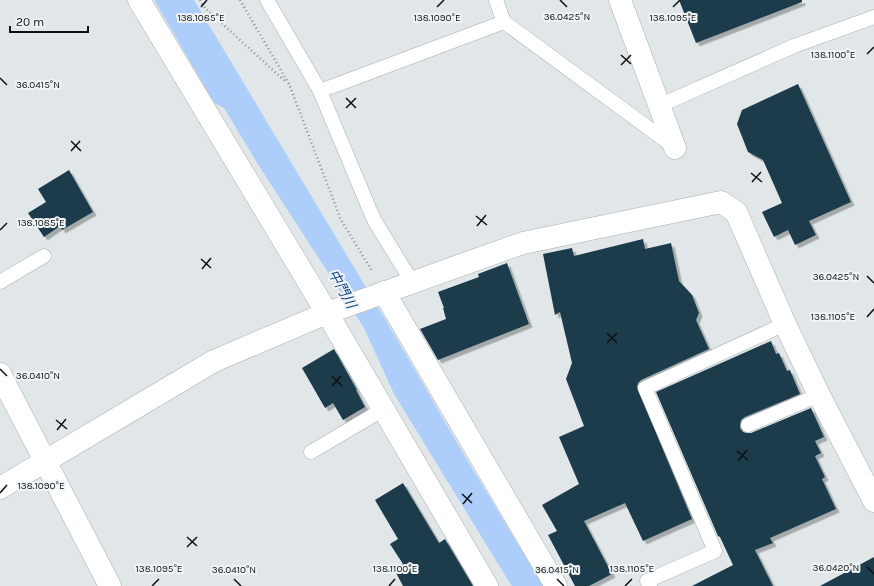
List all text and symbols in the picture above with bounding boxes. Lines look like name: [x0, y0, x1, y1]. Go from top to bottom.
scale bar: [10, 8, 88, 34]
text: 36.0425°N: [544, 11, 590, 23]
text: 138.1085°E: [177, 12, 225, 24]
text: 138.1090°E: [413, 12, 461, 24]
text: 138.1095°E: [650, 12, 696, 24]
text: 20 m: [16, 15, 44, 29]
text: 138.1100°E: [811, 49, 855, 61]
text: 36.0415°N: [16, 79, 60, 91]
text: 138.1085°E: [17, 217, 65, 229]
water label: 中門川: [324, 267, 361, 313]
text: 36.0425°N: [813, 271, 859, 283]
text: 138.1105°E: [811, 311, 855, 323]
text: 36.0410°N: [16, 370, 60, 382]
text: 138.1090°E: [17, 480, 65, 492]
text: 36.0420°N: [813, 562, 859, 574]
text: 138.1095°E: [136, 563, 182, 575]
text: 138.1100°E: [373, 563, 417, 575]
text: 138.1105°E: [610, 563, 654, 575]
text: 36.0410°N: [212, 564, 256, 576]
text: 36.0415°N: [535, 564, 579, 576]

